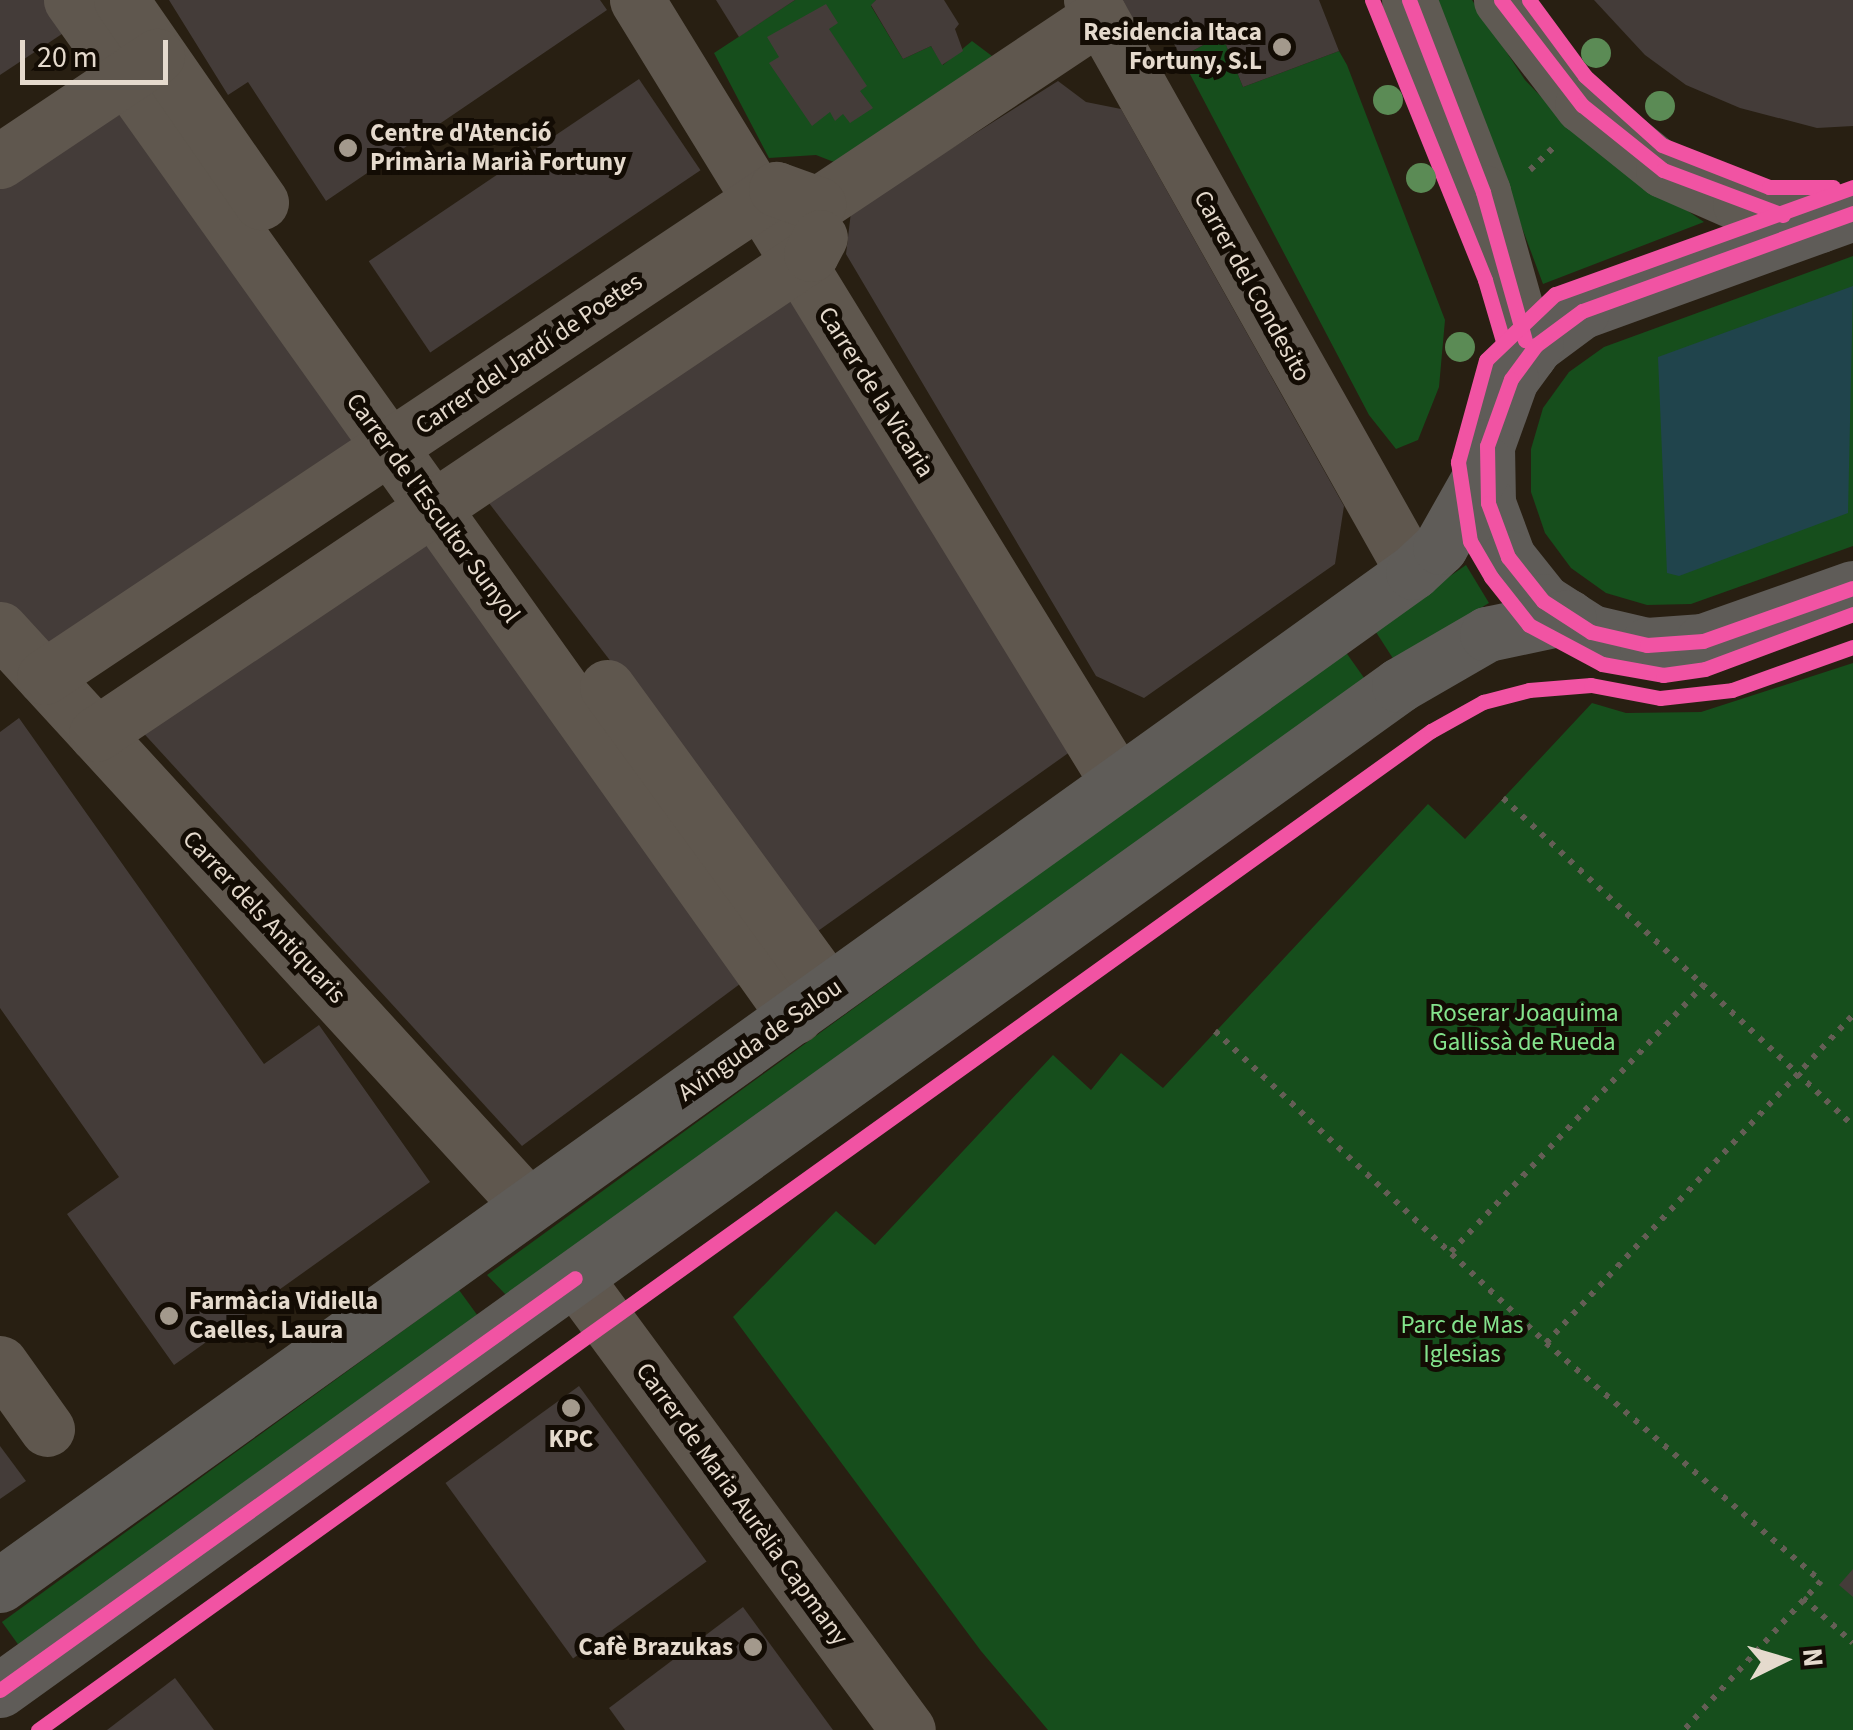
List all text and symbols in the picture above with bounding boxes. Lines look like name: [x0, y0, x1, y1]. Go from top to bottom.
place label: Residencia Itaca Fortuny, S.L: [1083, 18, 1262, 77]
scale bar: [25, 20, 172, 82]
text: 20 m: [37, 36, 98, 79]
marker: Residencia Itaca Fortuny, S.L: [1271, 36, 1293, 58]
place label: Centre d'Atenció Primària Marià Fortuny: [370, 119, 626, 178]
marker: Centre d'Atenció Primària Marià Fortuny: [335, 135, 361, 161]
street label: Carrer del Condesito: [1187, 185, 1317, 387]
street label: Carrer del Jardí de Poetes: [410, 267, 648, 441]
street label: Carrer de la Vicaria: [811, 301, 941, 483]
street label: Carrer de l'Escultor Sunyol: [340, 387, 526, 629]
street label: Carrer dels Antiquaris: [176, 824, 352, 1010]
street label: Avinguda de Salou: [672, 972, 848, 1108]
park label: Roserar Joaquima Gallissà de Rueda: [1429, 999, 1619, 1058]
place label: Farmàcia Vidiella Caelles, Laura: [189, 1287, 378, 1346]
marker: Farmàcia Vidiella Caelles, Laura: [158, 1305, 180, 1327]
park label: Parc de Mas Iglesias: [1400, 1311, 1524, 1370]
street label: Carrer de Maria Aurèlia Capmany: [629, 1357, 855, 1651]
marker: KPC: [560, 1397, 582, 1419]
place label: KPC: [549, 1424, 593, 1454]
north arrow: [1733, 1610, 1833, 1710]
place label: Cafè Brazukas: [578, 1632, 733, 1662]
marker: Cafè Brazukas: [742, 1636, 764, 1658]
text: N: [1792, 1646, 1834, 1668]

